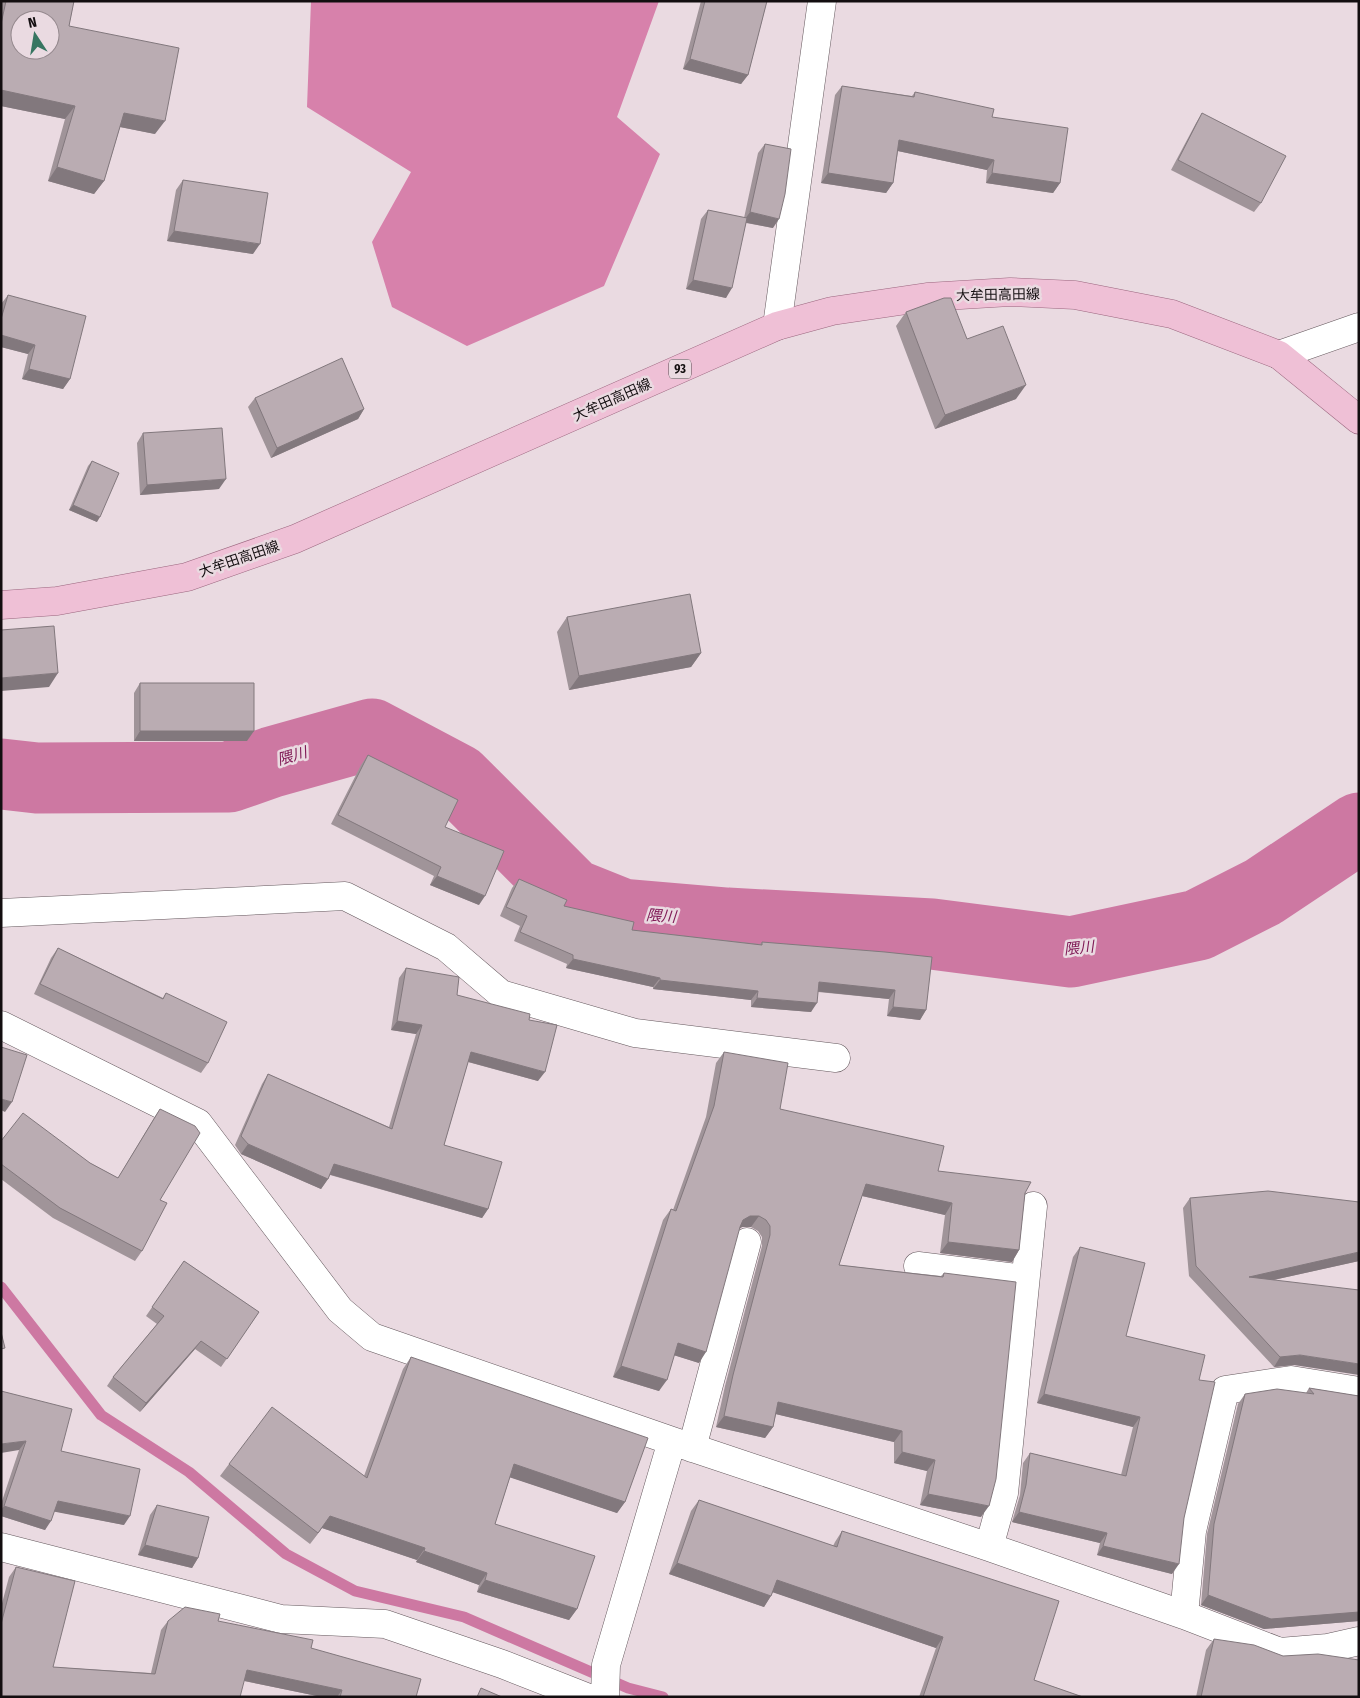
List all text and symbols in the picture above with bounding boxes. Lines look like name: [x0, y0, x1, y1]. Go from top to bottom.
north arrow: [10, 10, 60, 60]
text: N: [27, 14, 38, 32]
street label: 大牟田高田線: [956, 286, 1040, 304]
road number: 93: [669, 359, 691, 378]
street label: 大牟田高田線: [570, 375, 654, 425]
street label: 大牟田高田線: [197, 537, 281, 581]
water label: 隈川: [275, 743, 311, 769]
water label: 隈川: [645, 906, 679, 926]
water label: 隈川: [1063, 937, 1097, 959]

